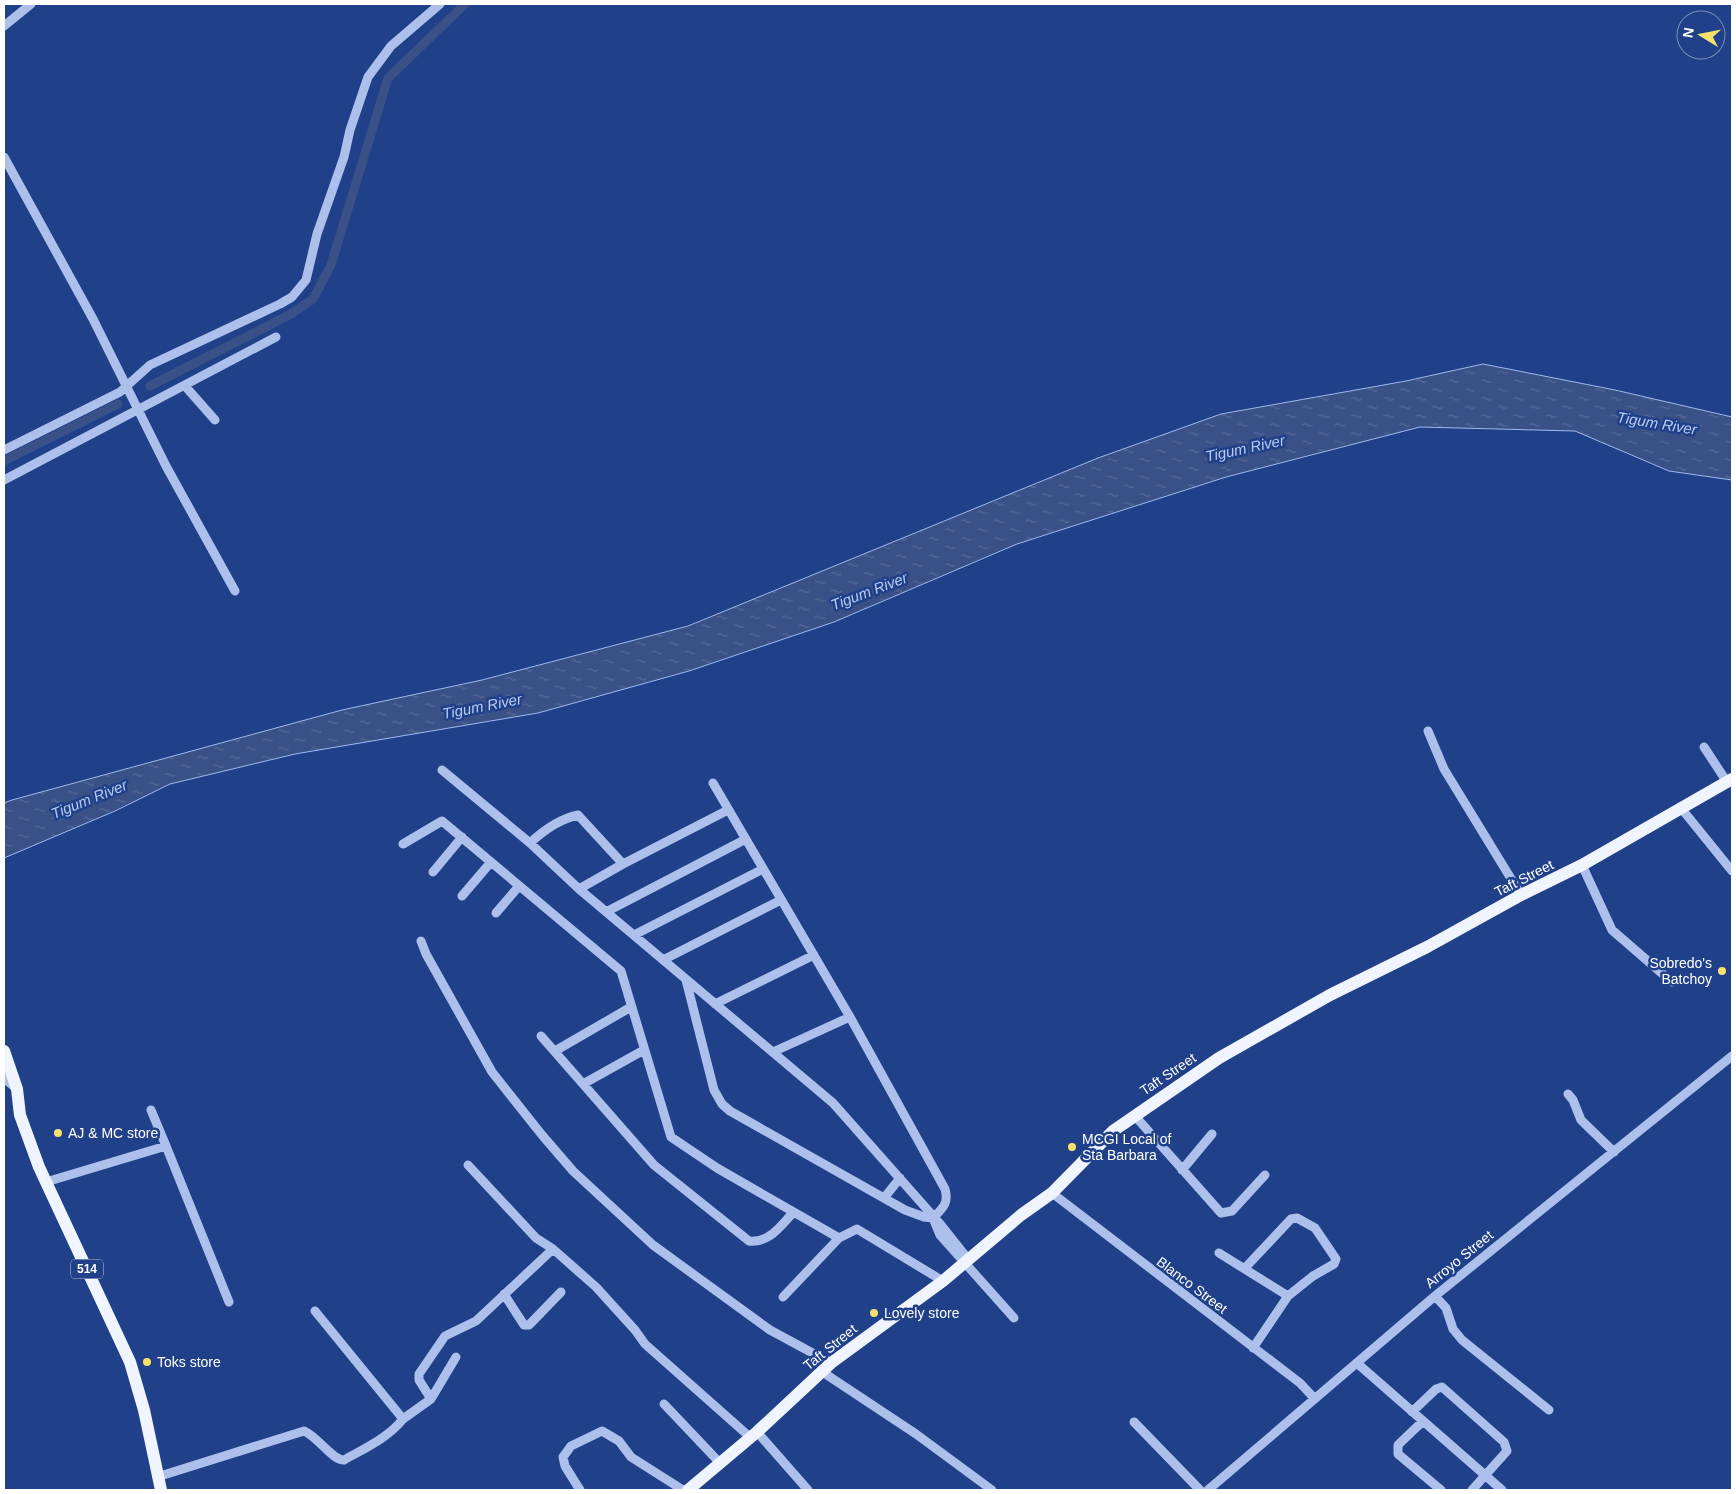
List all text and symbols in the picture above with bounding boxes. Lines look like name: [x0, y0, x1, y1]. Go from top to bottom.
north arrow: [1676, 10, 1726, 60]
text: N: [1679, 26, 1697, 39]
water label: Tigum River: [1616, 408, 1699, 438]
water label: Tigum River: [1204, 431, 1287, 465]
water label: Tigum River: [828, 568, 911, 613]
water label: Tigum River: [441, 690, 524, 722]
water label: Tigum River: [48, 776, 131, 822]
street label: Taft Street: [1492, 856, 1556, 900]
place label: Sobredo's Batchoy: [1649, 955, 1712, 987]
marker: Sobredo's Batchoy: [1716, 965, 1728, 977]
street label: Taft Street: [1137, 1049, 1199, 1098]
place label: AJ & MC store: [68, 1125, 158, 1141]
marker: AJ & MC store: [52, 1127, 64, 1139]
place label: MCGI Local of Sta Barbara: [1082, 1131, 1172, 1163]
marker: MCGI Local of Sta Barbara: [1066, 1141, 1078, 1153]
street label: Arroyo Street: [1422, 1227, 1496, 1291]
street label: Blanco Street: [1154, 1253, 1230, 1317]
road number: 514: [71, 1260, 103, 1278]
place label: Lovely store: [884, 1305, 960, 1321]
marker: Lovely store: [868, 1307, 880, 1319]
street label: Taft Street: [800, 1321, 860, 1373]
place label: Toks store: [157, 1354, 221, 1370]
marker: Toks store: [141, 1356, 153, 1368]

